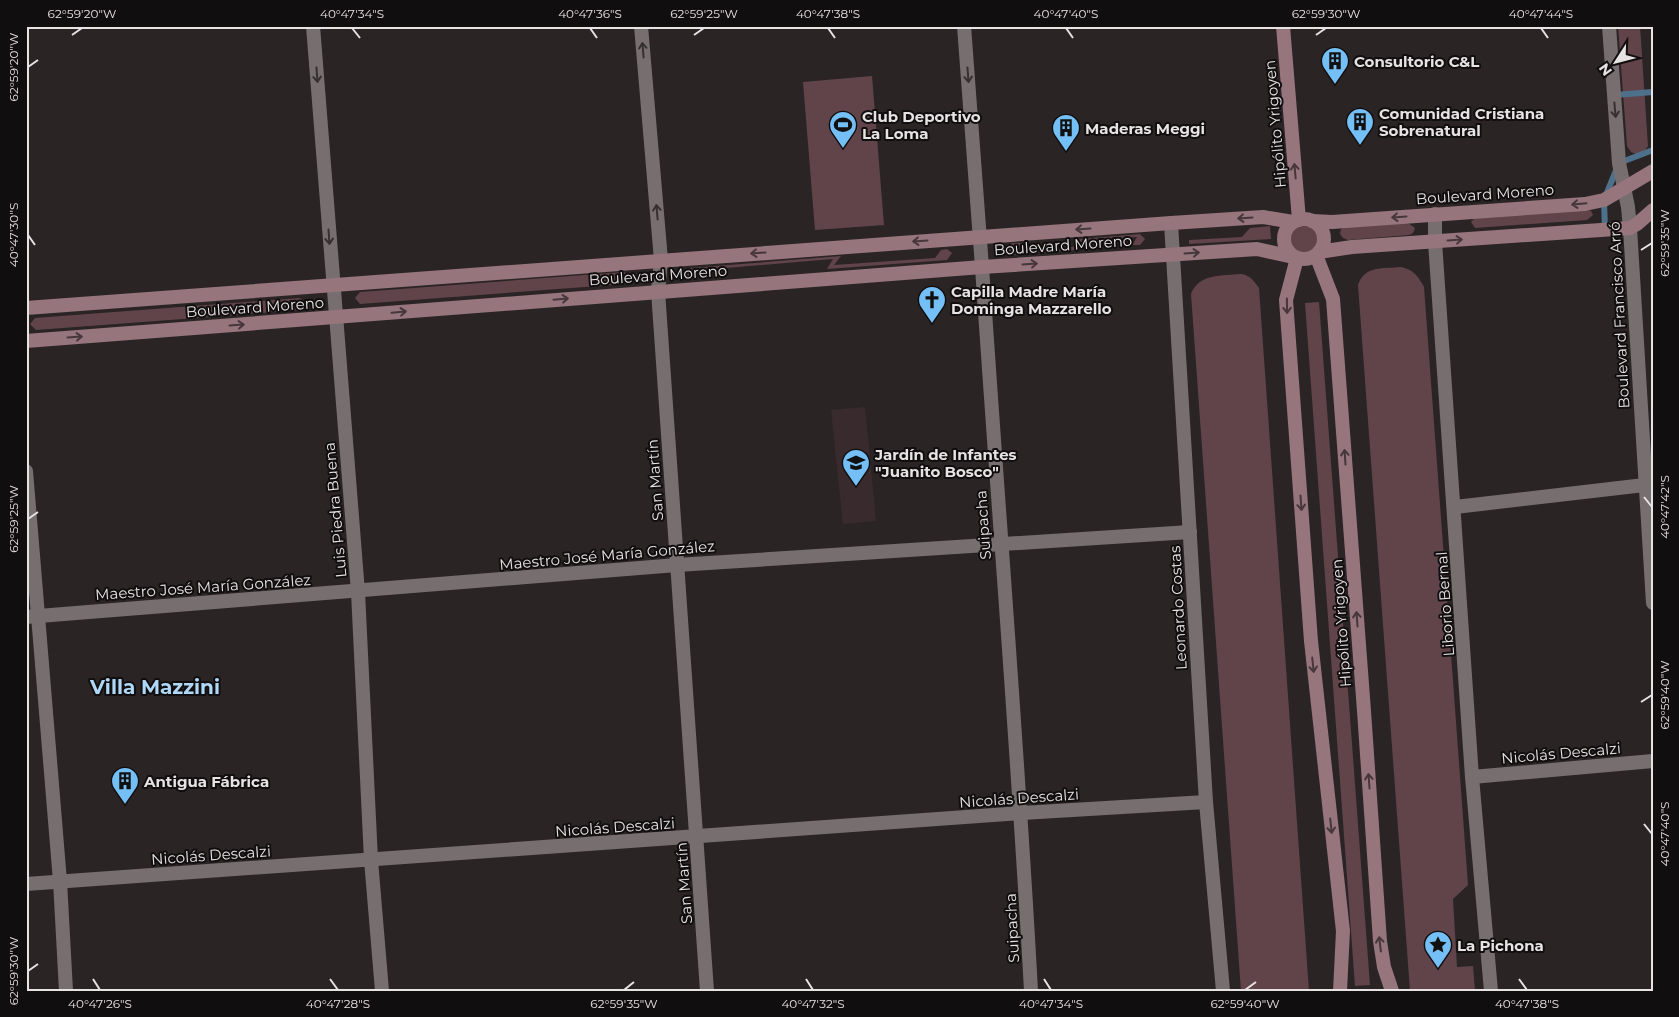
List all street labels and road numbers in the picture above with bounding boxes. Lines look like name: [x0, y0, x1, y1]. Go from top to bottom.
street label: Hipólito Yrigoyen: [1260, 59, 1290, 189]
street label: Boulevard Moreno: [1415, 180, 1555, 208]
street label: Boulevard Francisco Arró: [1605, 221, 1633, 409]
street label: Boulevard Moreno: [993, 231, 1133, 259]
street label: Boulevard Moreno: [588, 261, 728, 289]
street label: Boulevard Moreno: [185, 293, 325, 321]
street label: San Martín: [643, 439, 667, 521]
street label: Luis Piedra Buena: [320, 442, 350, 578]
street label: Suipacha: [971, 490, 995, 560]
street label: Maestro José María González: [498, 536, 716, 574]
street label: Leonardo Costas: [1165, 545, 1191, 671]
street label: Liborio Bernal: [1432, 551, 1458, 657]
street label: Hipólito Yrigoyen: [1327, 558, 1355, 688]
street label: Maestro José María González: [94, 570, 312, 604]
street label: Nicolás Descalzi: [1500, 738, 1622, 768]
street label: Nicolás Descalzi: [959, 784, 1079, 812]
street label: Nicolás Descalzi: [555, 813, 675, 841]
street label: Nicolás Descalzi: [151, 841, 271, 869]
street label: San Martín: [672, 842, 696, 924]
street label: Suipacha: [1001, 893, 1023, 963]

